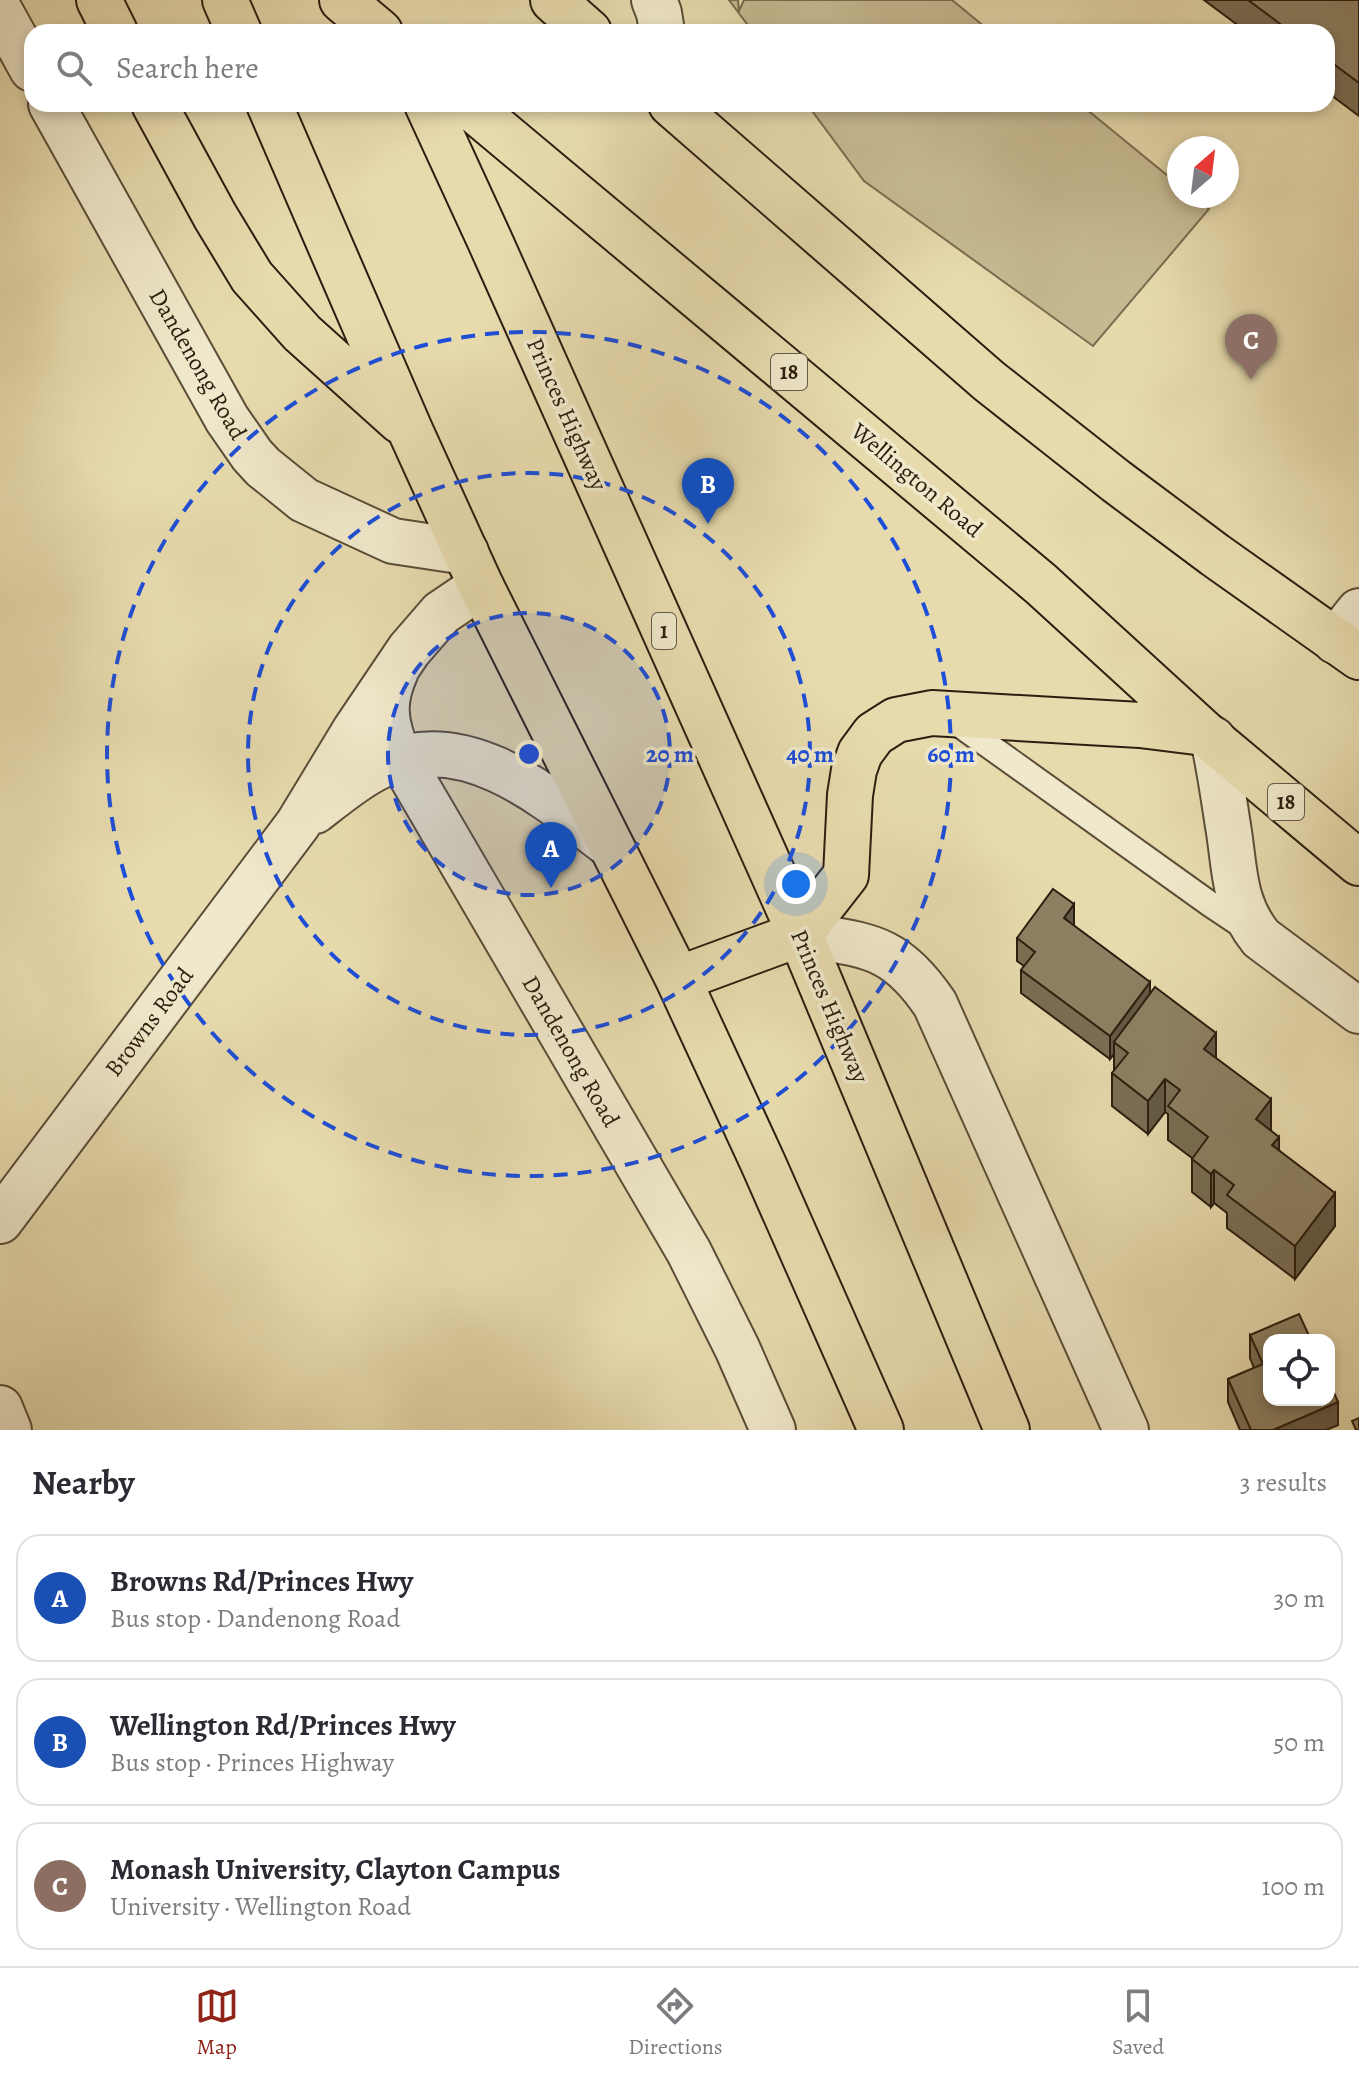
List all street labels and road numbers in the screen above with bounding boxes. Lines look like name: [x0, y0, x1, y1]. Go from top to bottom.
street label: Dandenong Road: [142, 282, 254, 446]
street label: Princes Highway: [519, 333, 615, 496]
road number: 18: [771, 354, 807, 390]
street label: Wellington Road: [844, 415, 990, 545]
road number: 1: [652, 613, 676, 649]
road number: 18: [1268, 784, 1304, 820]
street label: Princes Highway: [783, 924, 877, 1088]
street label: Browns Road: [97, 961, 201, 1083]
street label: Dandenong Road: [515, 969, 627, 1133]

